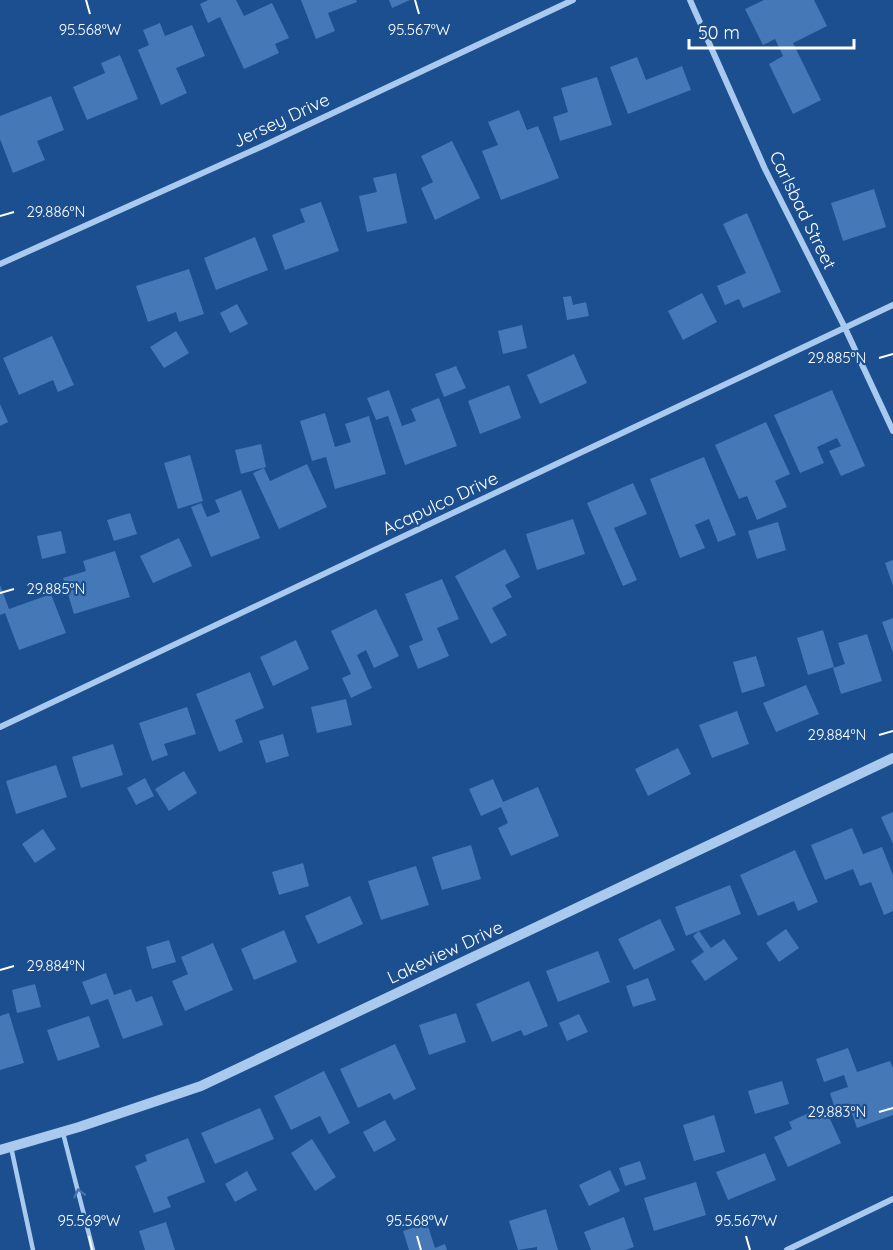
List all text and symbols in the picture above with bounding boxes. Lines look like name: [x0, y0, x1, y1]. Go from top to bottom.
scale bar: [689, 12, 854, 50]
text: 95.568°W: [59, 20, 122, 39]
text: 95.567°W: [388, 20, 451, 39]
text: 50 m: [698, 21, 740, 44]
street label: Jersey Drive: [229, 88, 333, 152]
street label: Carlsbad Street: [764, 147, 842, 273]
text: 29.886°N: [27, 202, 85, 221]
text: 29.885°N: [807, 348, 867, 367]
street label: Acapulco Drive: [378, 466, 502, 540]
text: 29.885°N: [26, 579, 86, 598]
text: 29.884°N: [808, 725, 866, 744]
street label: Lakeview Drive: [383, 915, 507, 989]
text: 29.884°N: [27, 956, 85, 975]
text: 29.883°N: [808, 1102, 866, 1121]
one-way arrow: [73, 1188, 86, 1198]
text: 95.569°W: [58, 1211, 121, 1230]
text: 95.568°W: [386, 1211, 449, 1230]
text: 95.567°W: [715, 1211, 778, 1230]

